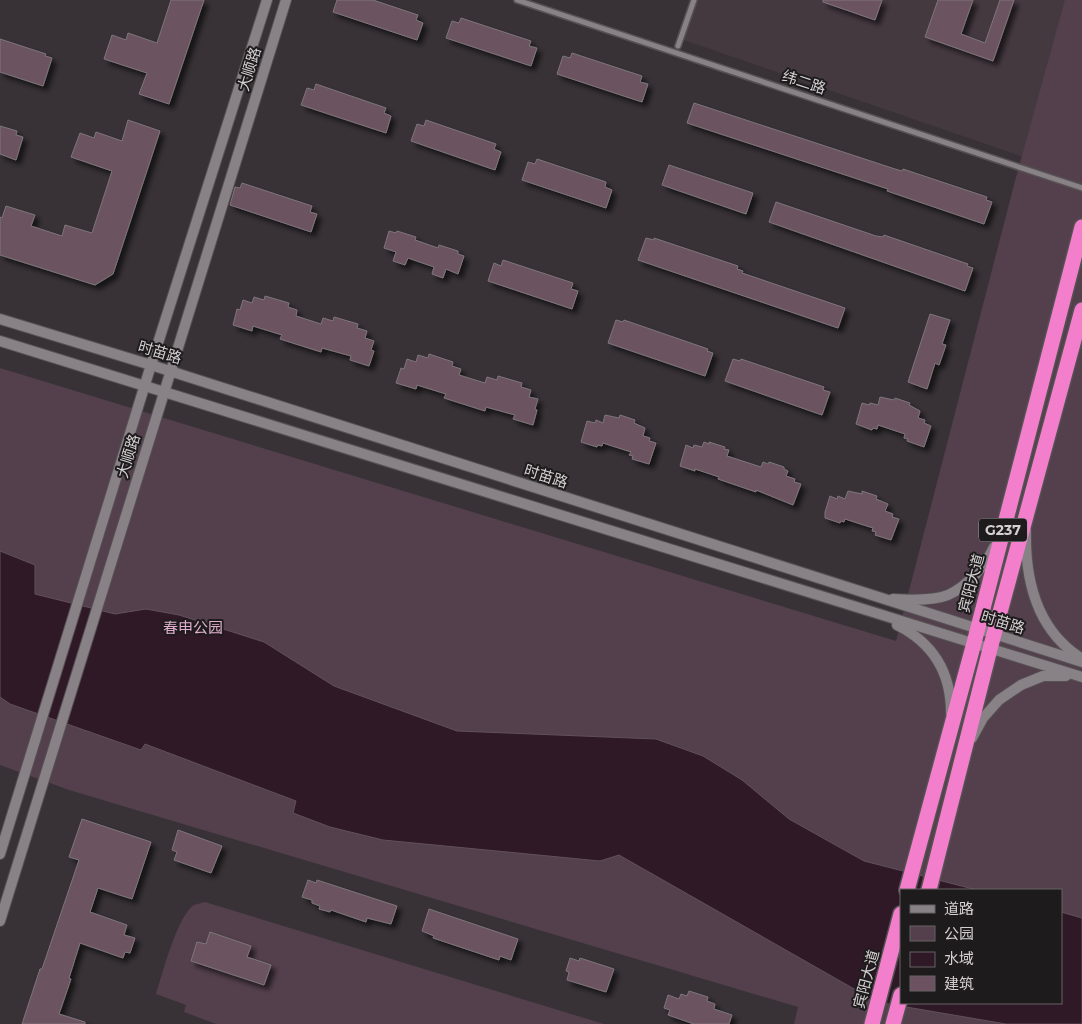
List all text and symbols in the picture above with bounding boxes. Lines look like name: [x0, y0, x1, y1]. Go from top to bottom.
street label: 大顺路: [233, 45, 265, 93]
street label: 纬二路: [780, 66, 828, 98]
street label: 时苗路: [136, 336, 184, 368]
street label: 大顺路: [112, 432, 144, 480]
street label: 时苗路: [522, 460, 570, 492]
road number: G237: [979, 518, 1027, 542]
street label: 宾阳大道: [954, 552, 988, 614]
street label: 时苗路: [979, 606, 1027, 638]
park label: 春申公园: [163, 618, 223, 637]
legend: [900, 889, 1062, 1004]
text: 道路: [944, 899, 974, 918]
text: 公园: [944, 924, 974, 943]
street label: 宾阳大道: [849, 948, 883, 1010]
text: 水域: [944, 949, 974, 968]
text: 建筑: [944, 974, 974, 993]

